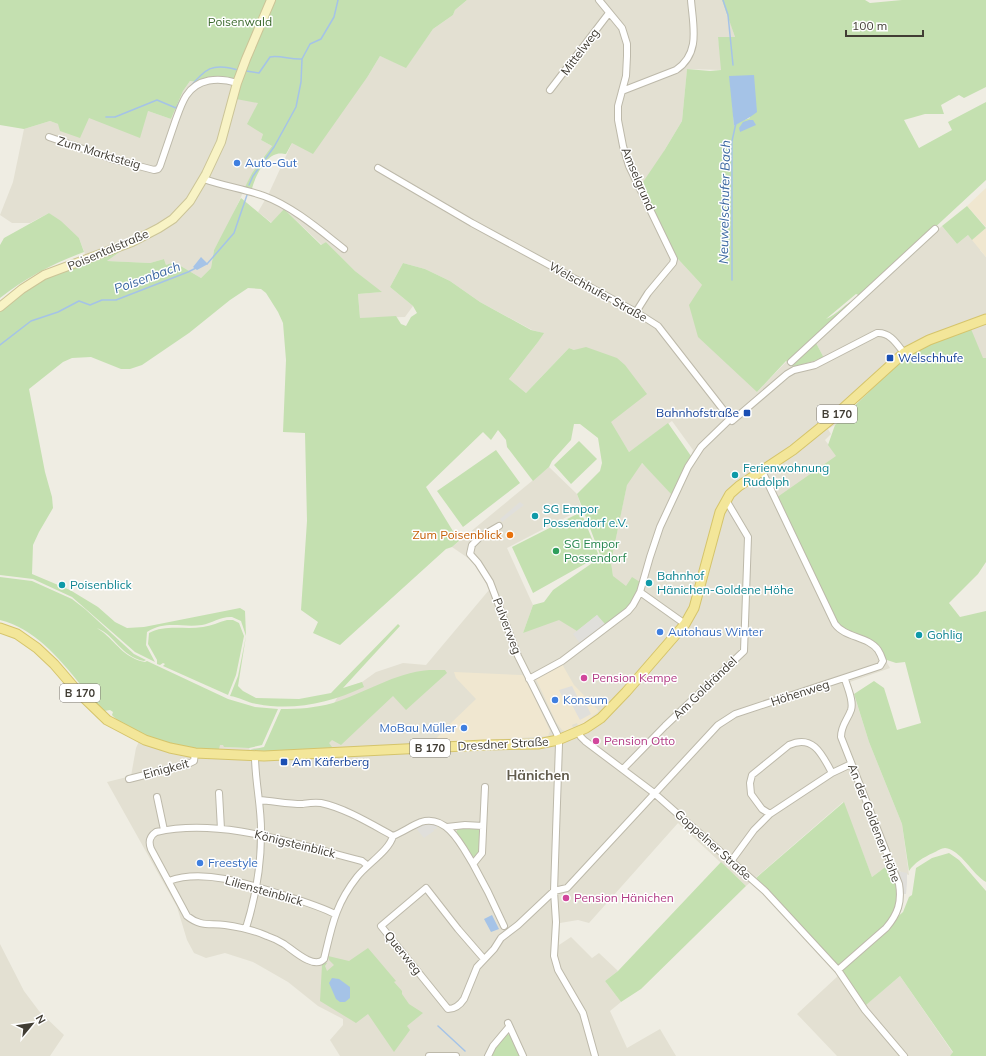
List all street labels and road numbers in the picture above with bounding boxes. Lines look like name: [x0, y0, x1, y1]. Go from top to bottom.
street label: Mittelweg: [557, 25, 602, 78]
street label: Zum Marktsteig: [56, 133, 143, 172]
street label: Amselgrund: [618, 145, 659, 213]
street label: Poisentalstraße: [65, 226, 151, 273]
street label: Welschhufer Straße: [546, 258, 650, 325]
road number: B 170: [817, 405, 857, 423]
street label: Pulverweg: [490, 596, 525, 656]
street label: Am Goldrändel: [669, 653, 740, 722]
street label: Höhenweg: [769, 676, 831, 709]
road number: B 170: [60, 684, 100, 702]
street label: Dresdner Straße: [457, 734, 549, 753]
road number: B 170: [410, 739, 450, 757]
street label: Einigkeit: [141, 755, 190, 782]
street label: An der Goldenen Höhe: [845, 761, 904, 884]
street label: Goppelner Straße: [672, 806, 755, 883]
street label: Königsteinblick: [253, 826, 338, 861]
street label: Liliensteinblick: [224, 872, 306, 909]
street label: Querweg: [381, 928, 425, 977]

